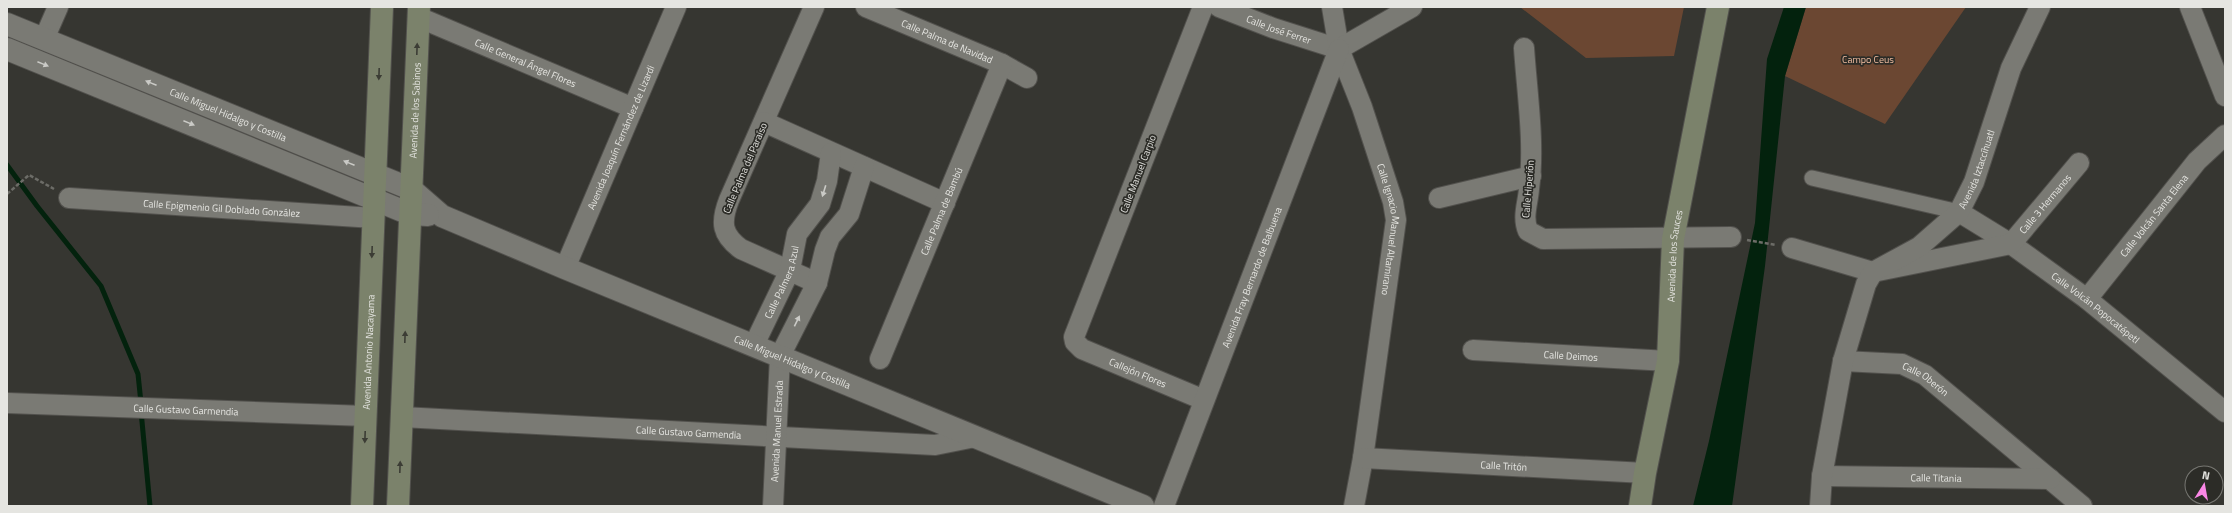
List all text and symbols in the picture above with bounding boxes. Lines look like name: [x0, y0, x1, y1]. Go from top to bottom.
street label: Calle José Ferrer: [1244, 11, 1314, 47]
street label: Calle Palma de Navidad: [899, 15, 995, 67]
street label: Calle General Ángel Flores: [473, 34, 579, 91]
one-way arrow: [414, 42, 420, 55]
park label: Campo Ceus: [1842, 52, 1894, 67]
one-way arrow: [38, 61, 50, 67]
street label: Avenida de los Sabinos: [405, 62, 424, 159]
street label: Avenida Joaquín Fernández de Lizardi: [583, 63, 658, 212]
one-way arrow: [376, 68, 383, 80]
one-way arrow: [145, 79, 157, 85]
street label: Calle Miguel Hidalgo y Costilla: [168, 84, 289, 145]
street label: Calle Palma del Paraíso: [719, 120, 771, 216]
one-way arrow: [184, 121, 196, 127]
street label: Avenida Iztaccíhuatl: [1954, 128, 1998, 211]
street label: Calle Manuel Carpio: [1116, 133, 1160, 215]
one-way arrow: [343, 160, 355, 166]
street label: Calle Hiperión: [1518, 160, 1538, 218]
street label: Calle Ignacio Manuel Altamirano: [1373, 161, 1404, 296]
street label: Calle Palma de Bambú: [916, 165, 966, 257]
street label: Calle 3 Hermanos: [2015, 170, 2075, 237]
street label: Calle Volcán Santa Elena: [2116, 171, 2191, 260]
one-way arrow: [821, 185, 827, 197]
street label: Calle Epigmenio Gil Doblado González: [143, 195, 301, 221]
street label: Avenida Fray Bernardo de Balbuena: [1218, 205, 1285, 350]
street label: Avenida de los Sauces: [1663, 208, 1686, 302]
street label: Calle Palmera Azul: [760, 244, 802, 321]
one-way arrow: [369, 246, 375, 259]
street label: Calle Volcán Popocatépetl: [2049, 268, 2143, 347]
street label: Avenida Antonio Nacayama: [358, 294, 378, 410]
one-way arrow: [794, 315, 801, 327]
one-way arrow: [402, 331, 409, 343]
street label: Calle Miguel Hidalgo y Costilla: [732, 331, 853, 392]
street label: Calle Deimos: [1543, 346, 1599, 365]
street label: Callejón Flores: [1107, 354, 1169, 391]
street label: Calle Oberón: [1900, 358, 1952, 399]
street label: Avenida Manuel Estrada: [767, 380, 786, 482]
street label: Calle Gustavo Garmendia: [133, 400, 239, 419]
street label: Calle Gustavo Garmendia: [636, 422, 742, 442]
one-way arrow: [361, 431, 368, 443]
street label: Calle Tritón: [1480, 457, 1527, 474]
one-way arrow: [397, 460, 403, 473]
north arrow: [2184, 465, 2224, 505]
text: N: [2201, 467, 2211, 484]
street label: Calle Titania: [1910, 470, 1962, 485]

